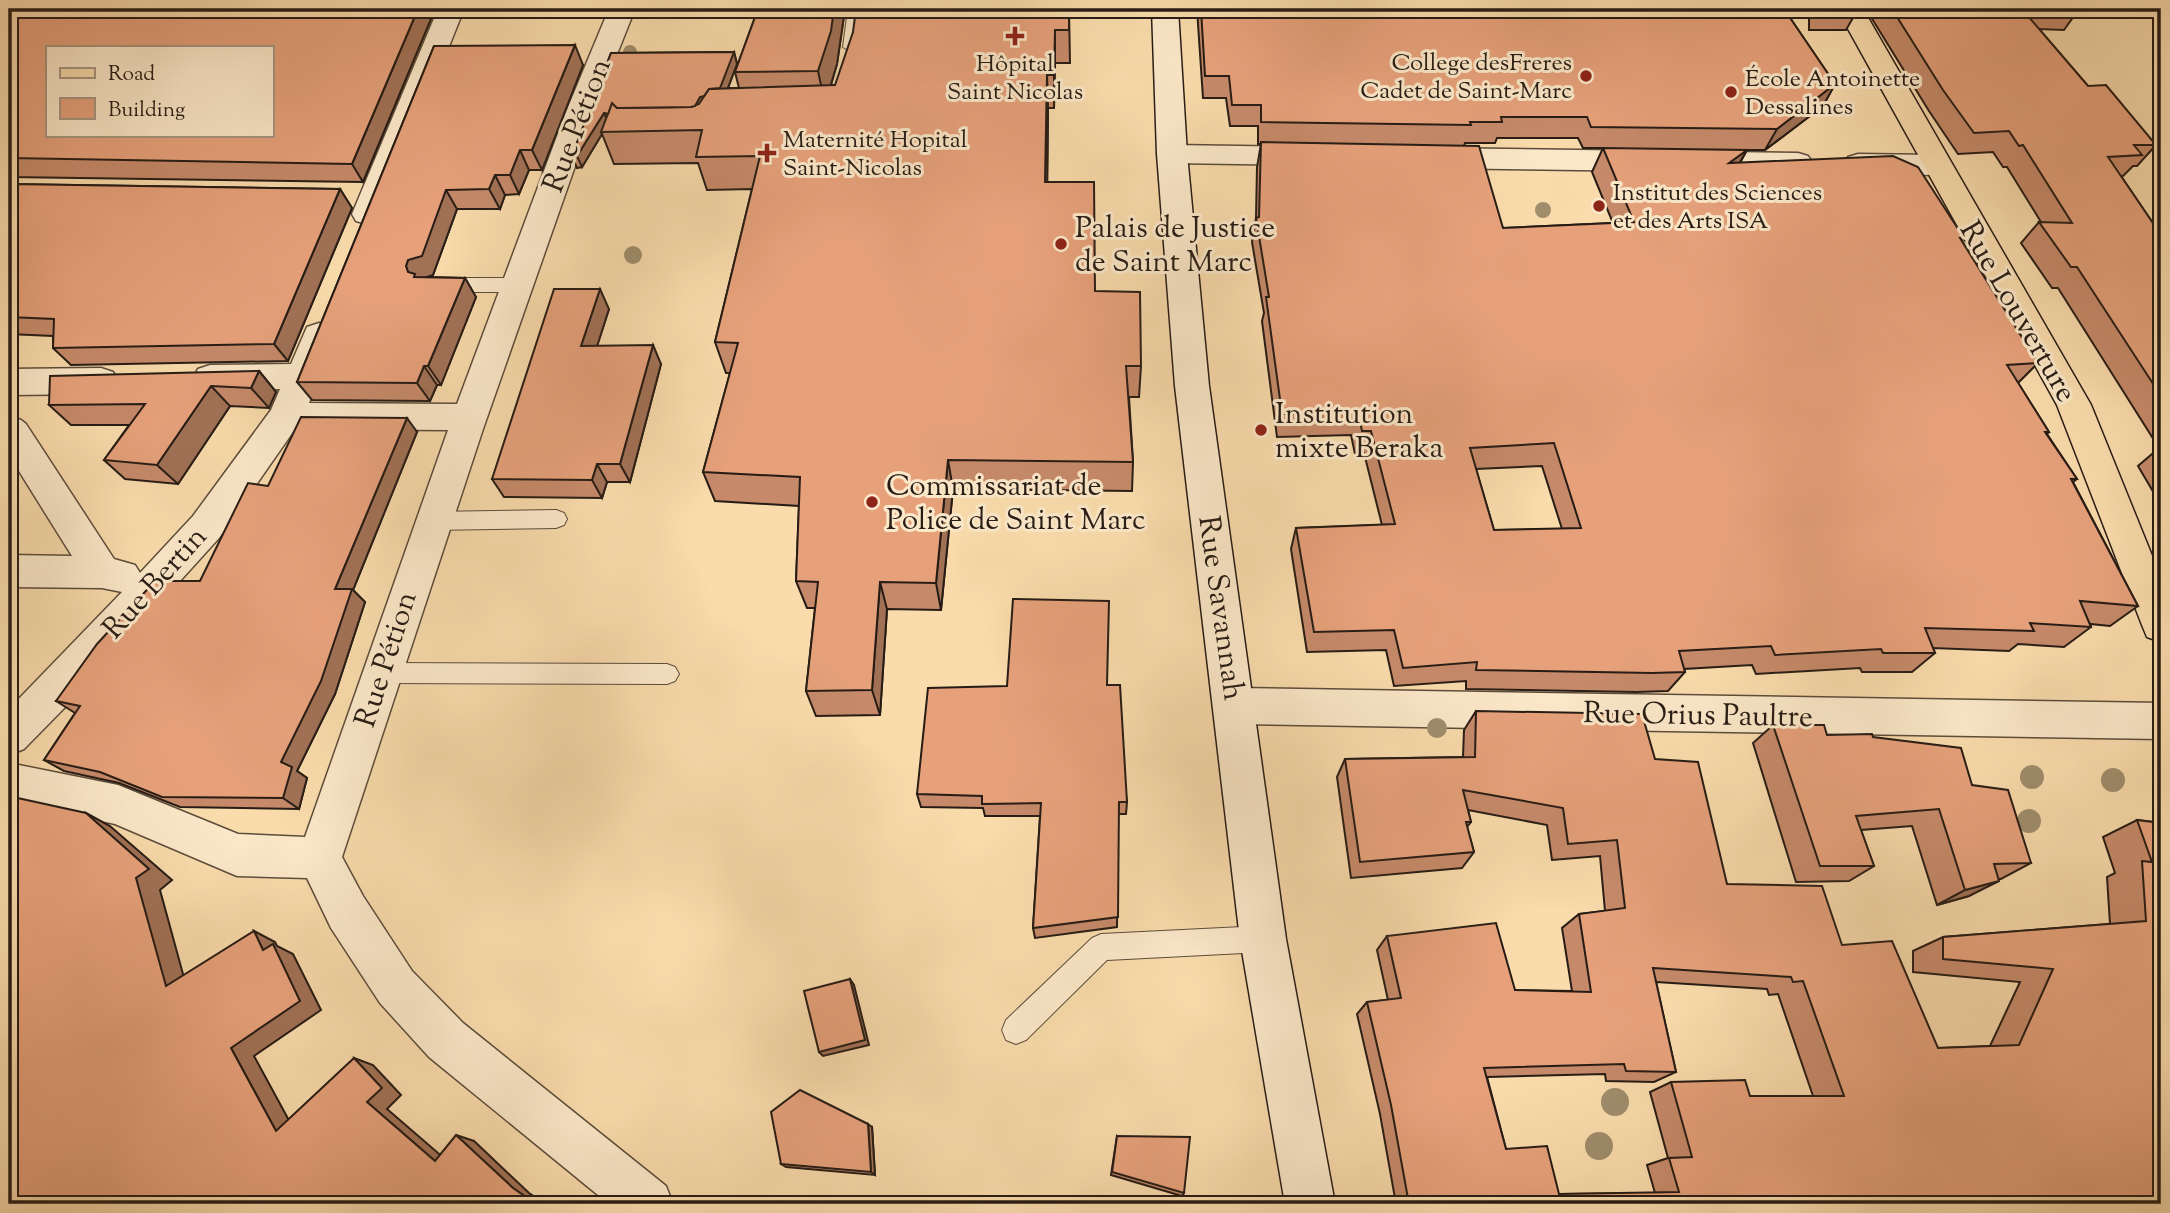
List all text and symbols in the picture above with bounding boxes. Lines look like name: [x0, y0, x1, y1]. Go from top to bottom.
marker: Hôpital Saint Nicolas: [1005, 26, 1025, 46]
legend: [46, 46, 273, 136]
place label: College desFreres Cadet de Saint-Marc: [1360, 47, 1572, 109]
place label: Hôpital Saint Nicolas: [947, 48, 1083, 110]
street label: Rue Pétion: [533, 52, 624, 199]
text: Road: [108, 60, 155, 90]
place label: École Antoinette Dessalines: [1745, 63, 1920, 125]
marker: College desFreres Cadet de Saint-Marc: [1578, 68, 1594, 84]
marker: École Antoinette Dessalines: [1723, 84, 1739, 100]
text: Building: [108, 96, 185, 126]
place label: Maternité Hopital Saint-Nicolas: [783, 124, 968, 186]
marker: Maternité Hopital Saint-Nicolas: [757, 143, 777, 163]
place label: Institut des Sciences et des Arts ISA: [1613, 177, 1822, 239]
marker: Institut des Sciences et des Arts ISA: [1591, 198, 1607, 214]
place label: Palais de Justice de Saint Marc: [1075, 208, 1275, 285]
street label: Rue Louverture: [1947, 214, 2086, 411]
marker: Palais de Justice de Saint Marc: [1053, 236, 1069, 252]
place label: Institution mixte Beraka: [1275, 394, 1443, 471]
marker: Institution mixte Beraka: [1253, 422, 1269, 438]
place label: Commissariat de Police de Saint Marc: [886, 466, 1146, 543]
marker: Commissariat de Police de Saint Marc: [864, 494, 880, 510]
street label: Rue Savannah: [1185, 513, 1254, 704]
street label: Rue Bertin: [93, 517, 219, 650]
street label: Rue Pétion: [345, 586, 430, 733]
street label: Rue Orius Paultre: [1583, 693, 1813, 740]

